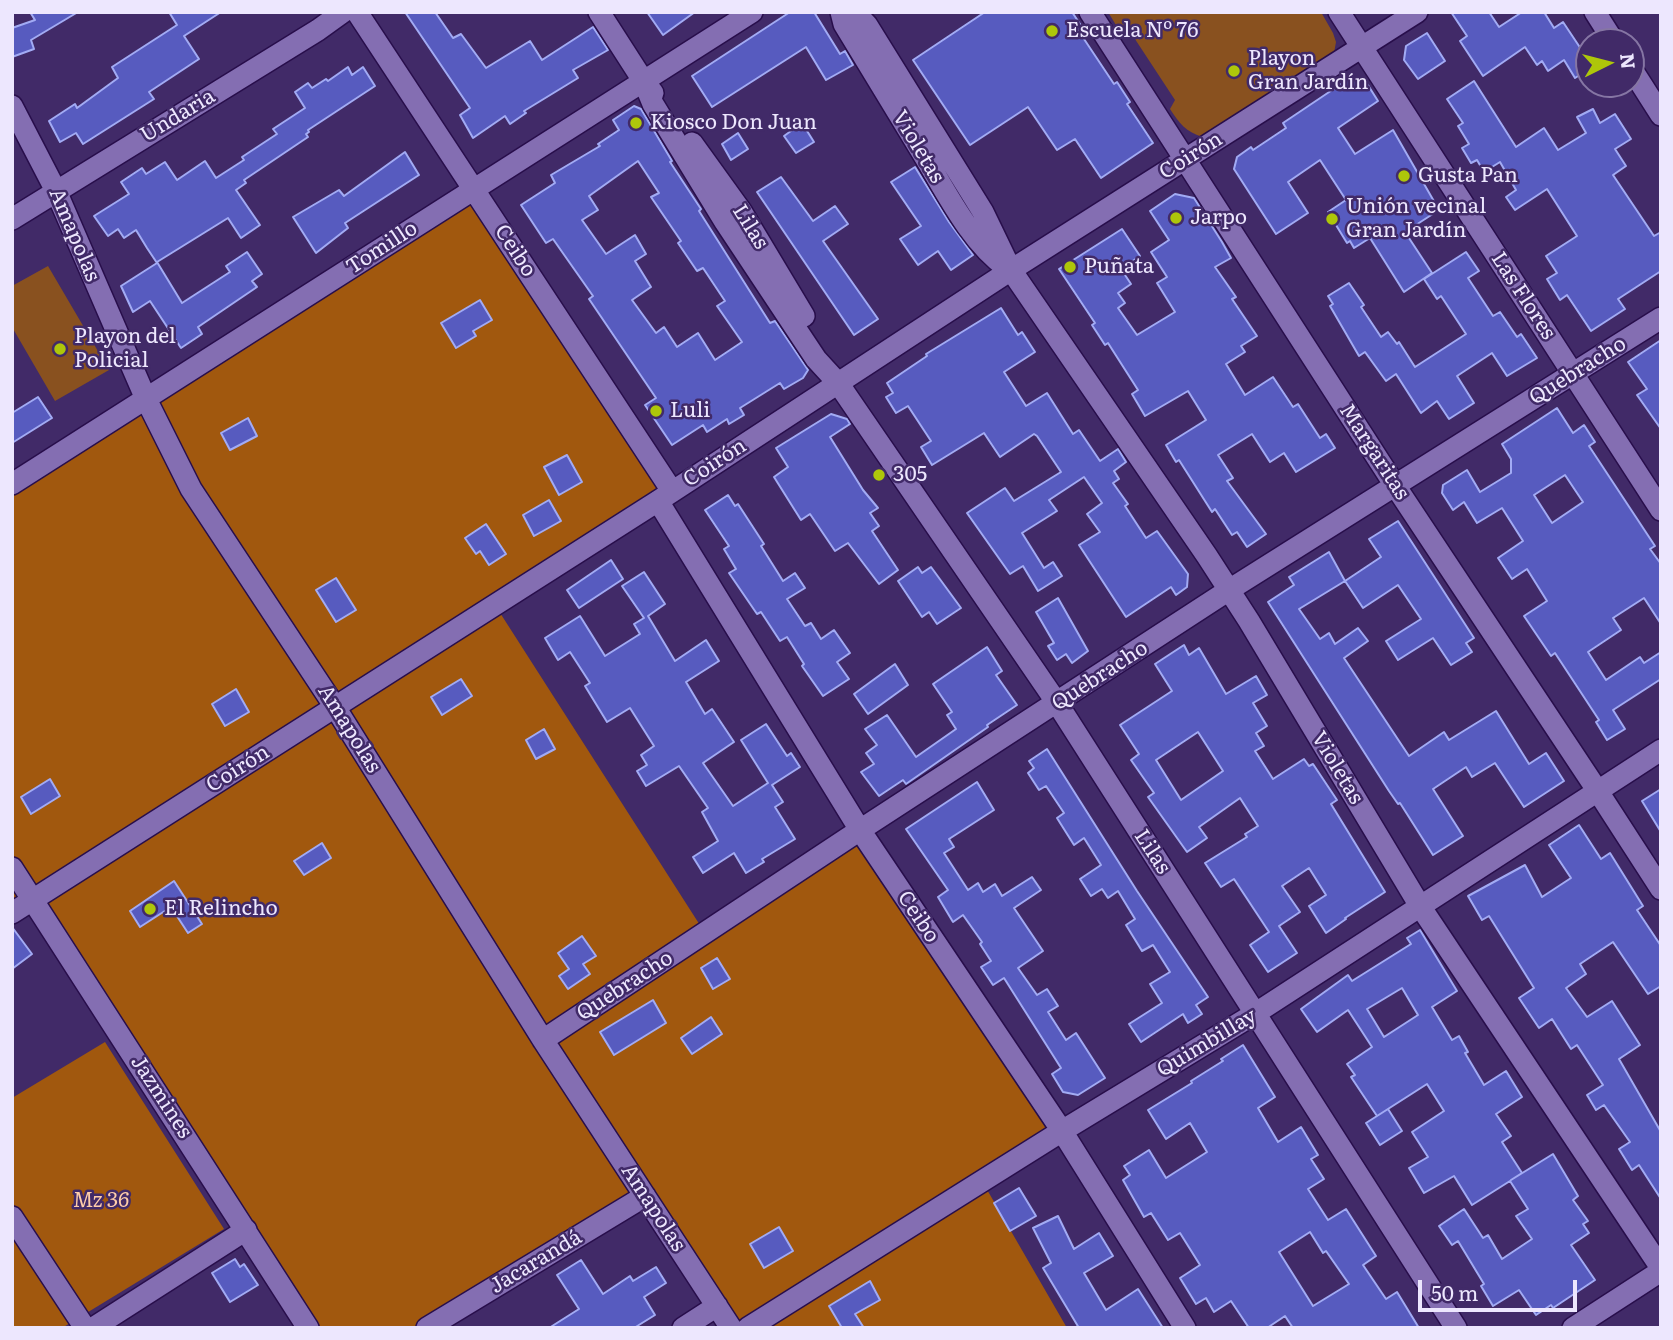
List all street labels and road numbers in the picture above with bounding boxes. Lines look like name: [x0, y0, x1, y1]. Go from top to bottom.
street label: Undaria: [136, 84, 220, 148]
street label: Violetas: [886, 106, 950, 188]
street label: Coirón: [1155, 127, 1227, 185]
street label: Amapolas: [43, 184, 105, 286]
street label: Lilas: [727, 200, 773, 254]
street label: Tomillo: [342, 216, 422, 280]
street label: Ceibo: [489, 220, 541, 282]
street label: Las Flores: [1485, 247, 1561, 345]
street label: Quebracho: [1525, 331, 1631, 411]
street label: Margaritas: [1334, 399, 1414, 505]
street label: Coirón: [679, 433, 751, 493]
street label: Quebracho: [1047, 636, 1153, 716]
street label: Amapolas: [312, 680, 386, 778]
street label: Violetas: [1305, 727, 1369, 809]
street label: Coirón: [202, 740, 274, 798]
street label: Lilas: [1128, 825, 1176, 879]
street label: Ceibo: [892, 886, 944, 948]
street label: Quebracho: [572, 946, 678, 1026]
street label: Quimbillay: [1152, 1003, 1262, 1083]
street label: Jazmines: [125, 1051, 197, 1143]
street label: Amapolas: [615, 1160, 691, 1256]
street label: Jacarandá: [486, 1225, 586, 1299]

